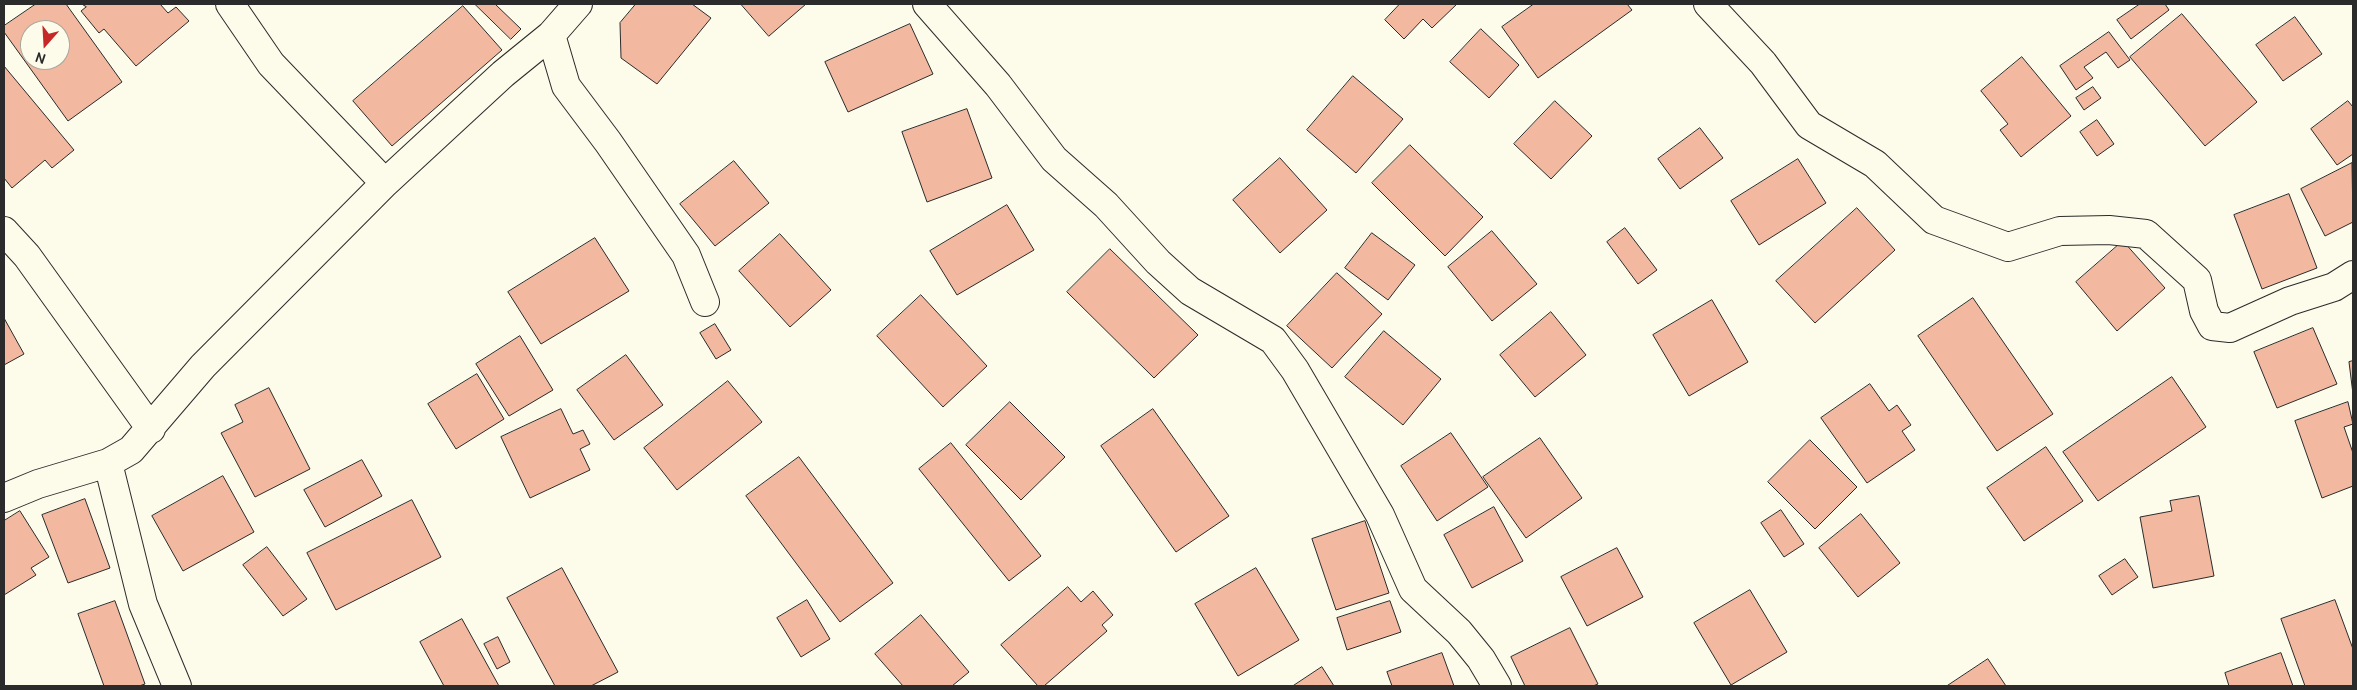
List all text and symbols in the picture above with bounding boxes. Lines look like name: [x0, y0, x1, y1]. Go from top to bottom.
north arrow: [20, 20, 70, 70]
text: N: [33, 48, 48, 68]

